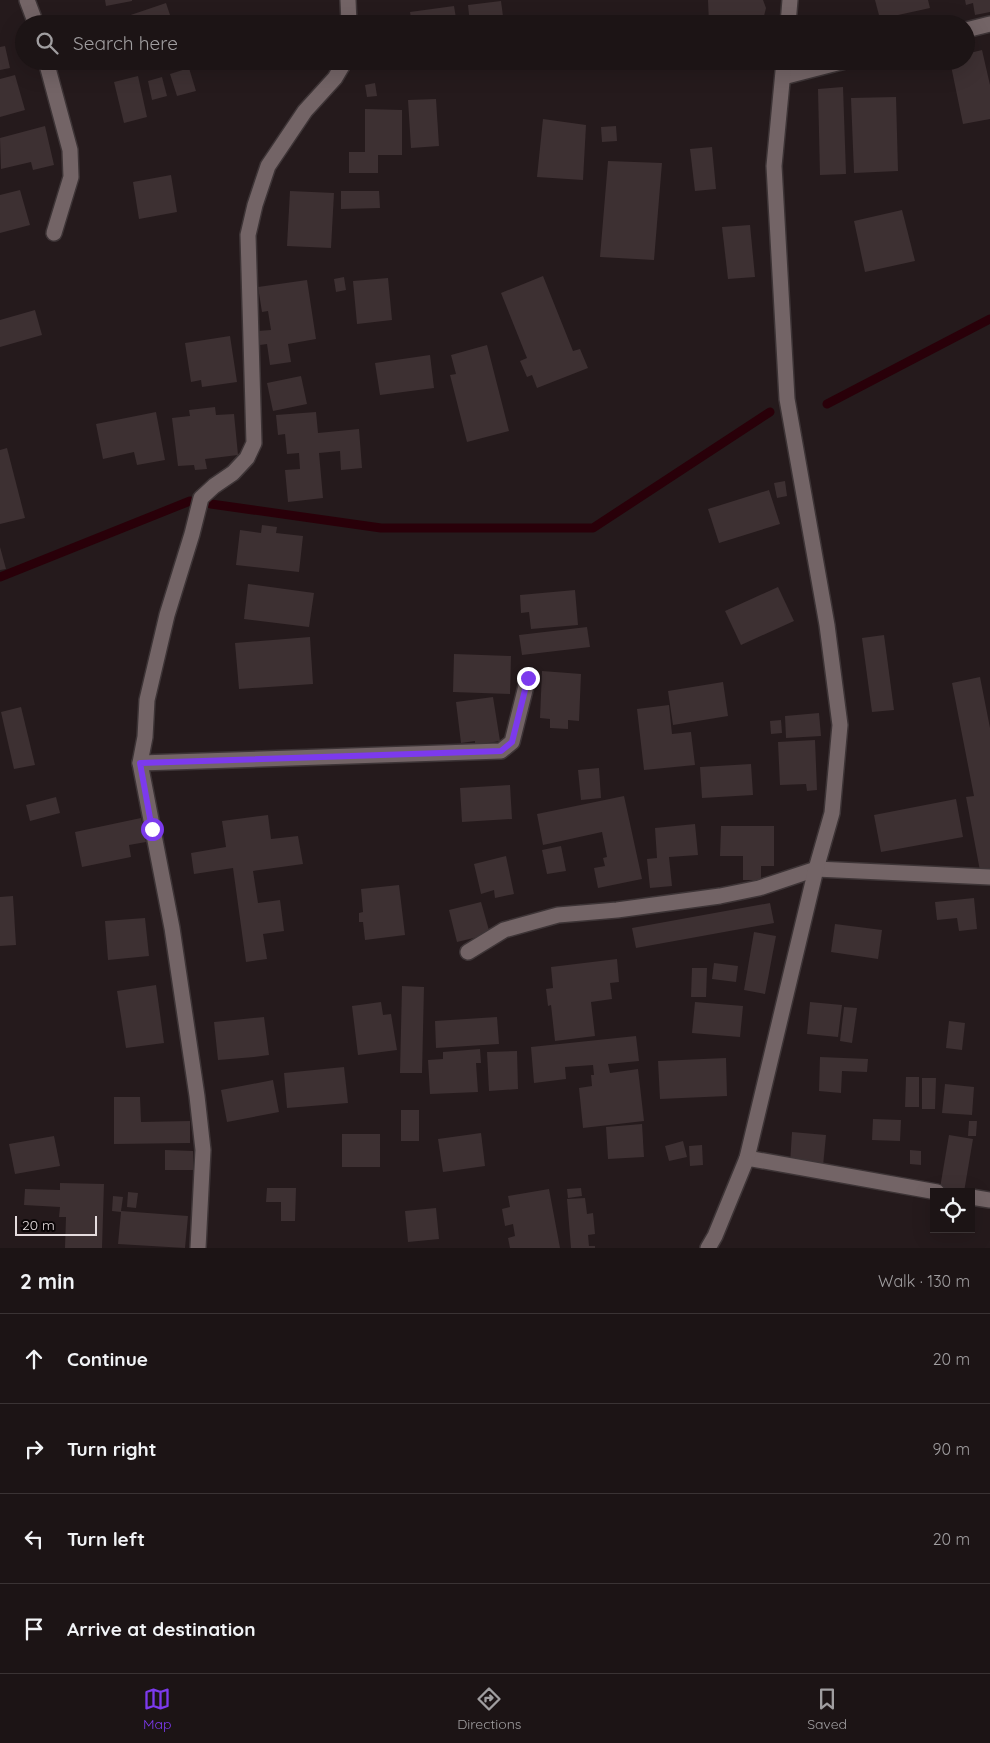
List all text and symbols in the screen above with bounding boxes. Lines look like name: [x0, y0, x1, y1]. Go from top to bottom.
search box: [15, 15, 975, 70]
icon: search: [33, 29, 61, 57]
text: Search here: [73, 31, 178, 55]
route end: [517, 667, 540, 690]
route start: [141, 818, 164, 841]
map controls: [930, 1188, 975, 1233]
button: locate: [930, 1188, 975, 1233]
scale bar: [15, 1213, 98, 1236]
text: 20 m: [22, 1216, 55, 1234]
text: 2 min: [20, 1268, 75, 1294]
text: Walk · 130 m: [878, 1271, 970, 1291]
icon: ahead: [20, 1345, 48, 1373]
text: Continue: [67, 1347, 148, 1371]
text: 20 m: [933, 1349, 970, 1369]
icon: right: [20, 1435, 48, 1463]
text: Turn right: [67, 1437, 156, 1461]
text: 90 m: [933, 1439, 970, 1459]
icon: left: [20, 1525, 48, 1553]
text: Turn left: [67, 1527, 145, 1551]
text: 20 m: [933, 1529, 970, 1549]
icon: arrive: [20, 1615, 48, 1643]
text: Arrive at destination: [67, 1617, 256, 1641]
tab: Map: [143, 1685, 171, 1733]
tab: Directions: [457, 1685, 521, 1733]
tab: Saved: [807, 1685, 847, 1733]

